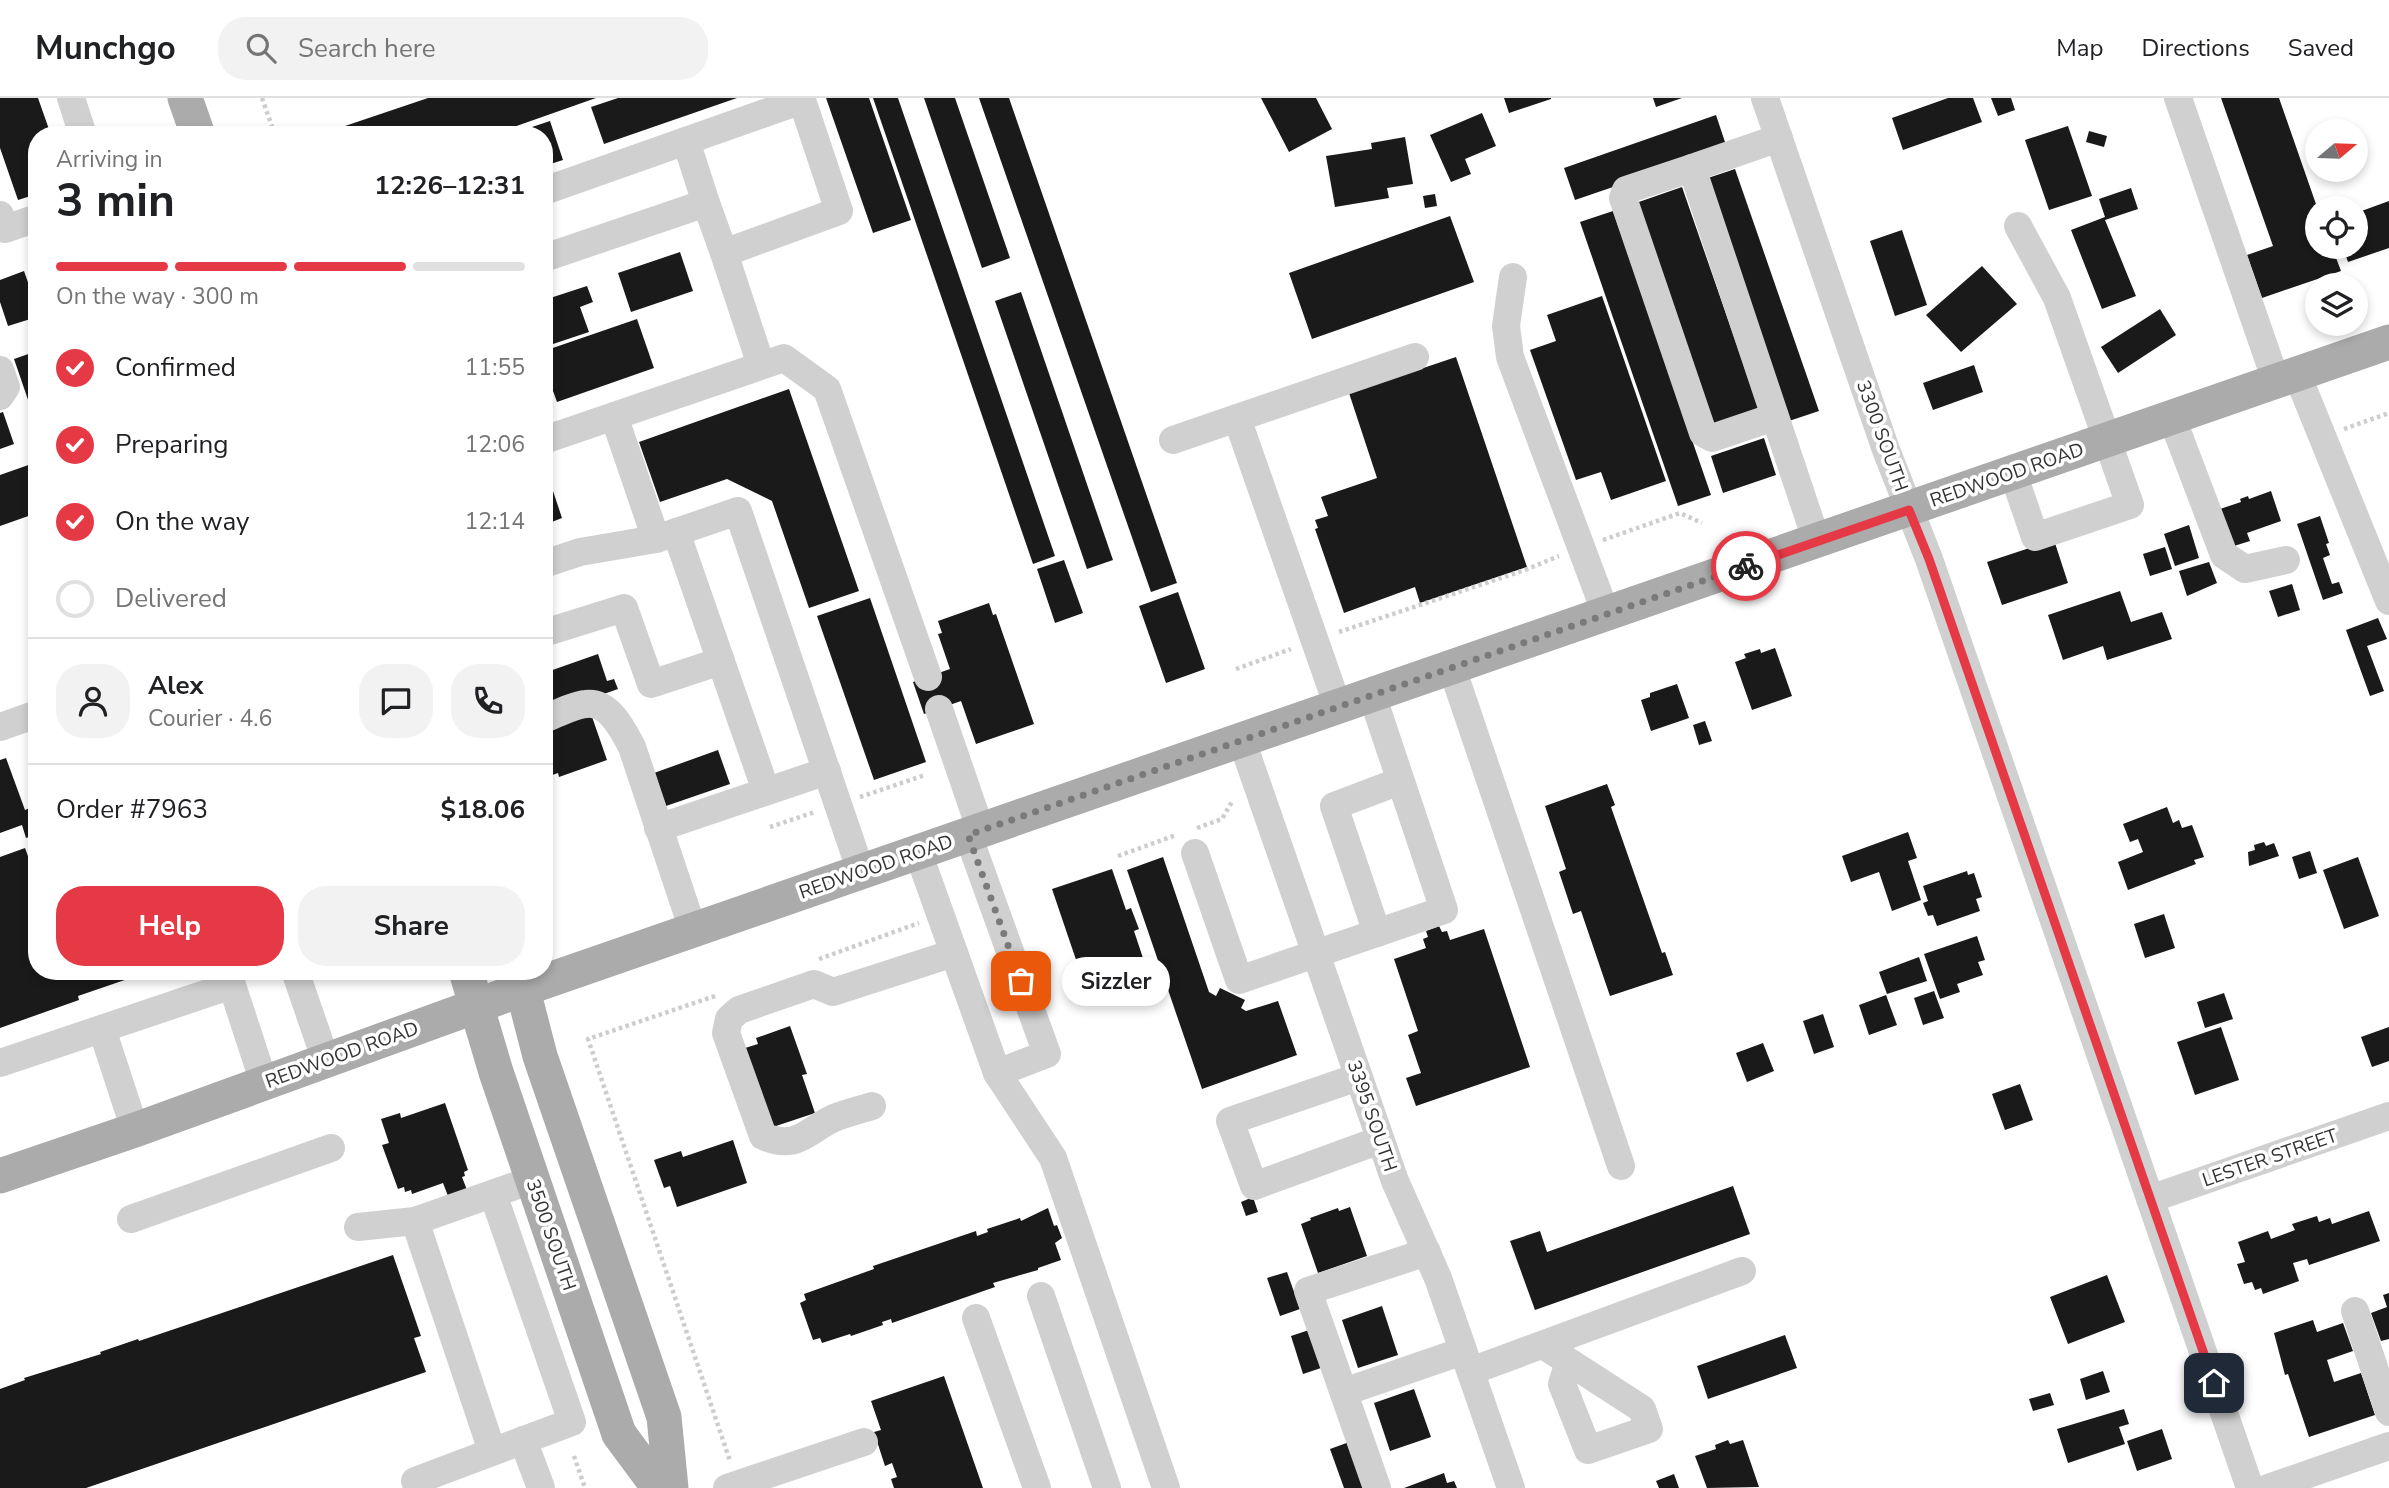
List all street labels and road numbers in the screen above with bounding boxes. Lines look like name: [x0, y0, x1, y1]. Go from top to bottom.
street label: 3300 SOUTH: [1850, 377, 1914, 495]
street label: REDWOOD ROAD: [1927, 436, 2087, 514]
street label: REDWOOD ROAD: [796, 828, 956, 906]
street label: REDWOOD ROAD: [262, 1015, 422, 1095]
street label: 3395 SOUTH: [1341, 1057, 1403, 1175]
street label: LESTER STREET: [2199, 1122, 2342, 1193]
street label: 3500 SOUTH: [520, 1176, 582, 1294]

